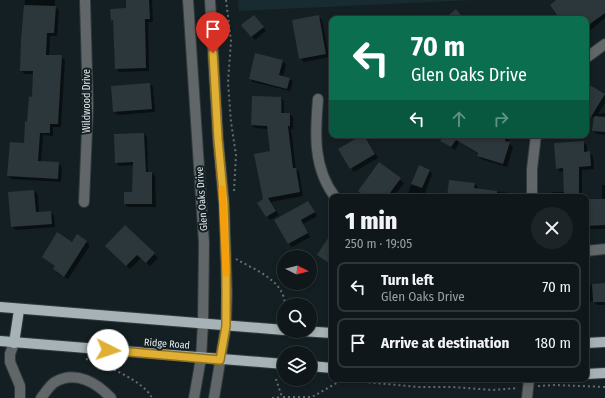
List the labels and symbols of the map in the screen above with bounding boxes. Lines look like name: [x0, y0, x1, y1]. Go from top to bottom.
pin: [196, 12, 230, 53]
street label: Wildwood Drive: [81, 69, 93, 133]
street label: Glen Oaks Drive: [194, 166, 210, 231]
north arrow: [277, 250, 317, 290]
position arrow: [87, 329, 129, 371]
street label: Ridge Road: [144, 336, 190, 352]

